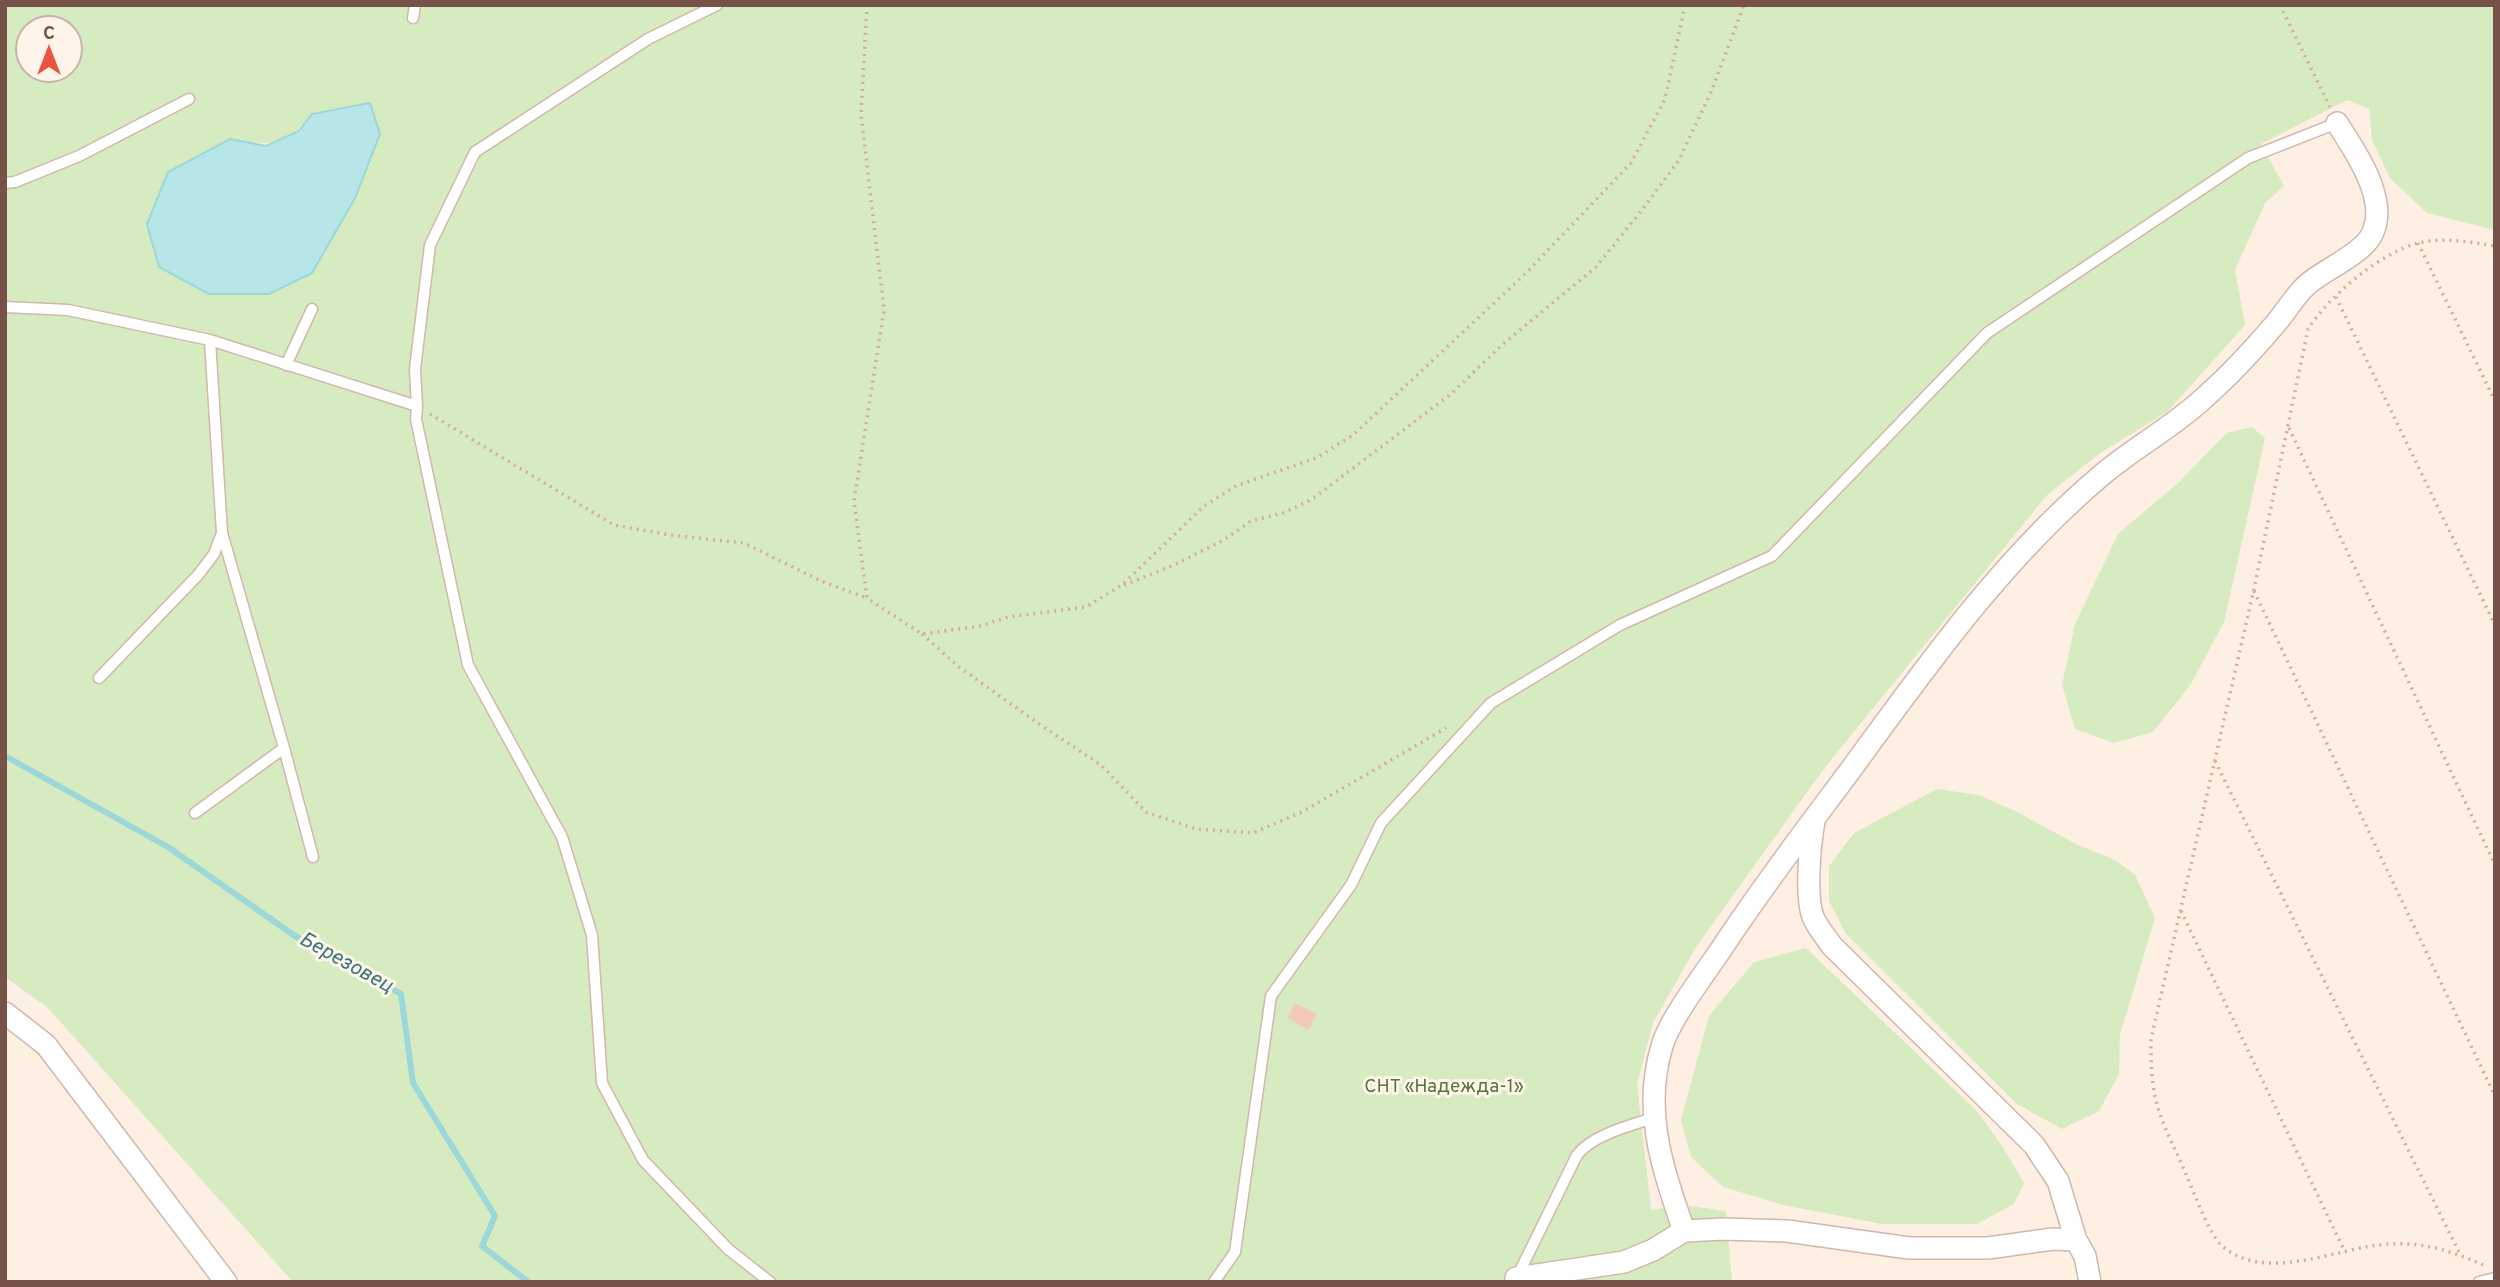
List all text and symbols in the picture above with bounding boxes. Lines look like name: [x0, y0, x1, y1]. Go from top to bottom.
north arrow: [14, 14, 84, 84]
text: С: [43, 22, 55, 46]
water label: Березовец: [294, 926, 398, 1000]
park label: СНТ «Надежда-1»: [1364, 1075, 1524, 1099]

